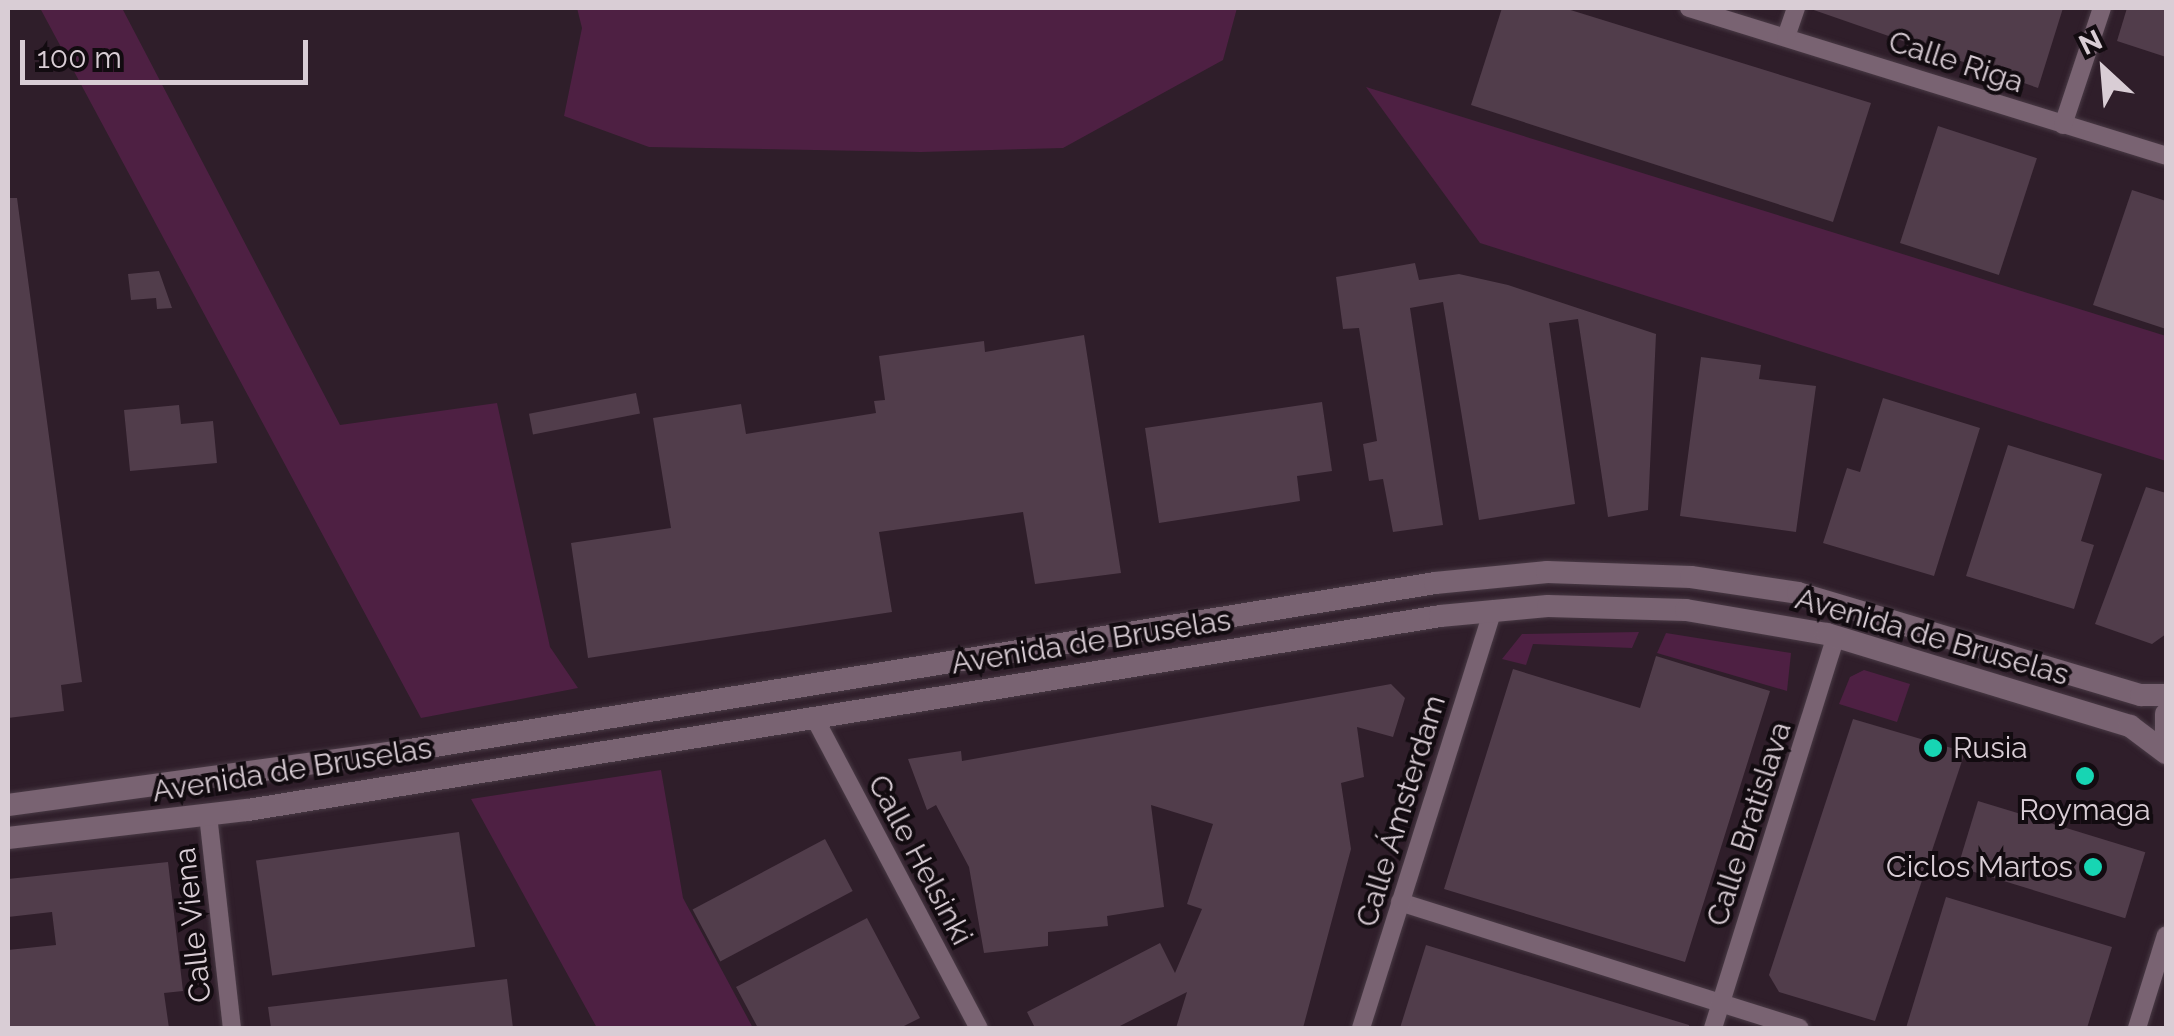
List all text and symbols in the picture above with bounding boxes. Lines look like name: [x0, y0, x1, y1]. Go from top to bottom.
scale bar: [25, 20, 312, 82]
north arrow: [2054, 20, 2154, 120]
street label: Calle Riga: [1884, 23, 2028, 101]
text: N: [2074, 23, 2107, 62]
text: 100 m: [37, 40, 122, 75]
street label: Avenida de Bruselas: [1791, 581, 2073, 693]
street label: Avenida de Bruselas: [949, 602, 1233, 682]
street label: Calle Ámsterdam: [1349, 691, 1453, 931]
street label: Calle Bratislava: [1699, 718, 1799, 930]
street label: Avenida de Bruselas: [150, 730, 434, 810]
place label: Rusia: [1953, 730, 2028, 766]
marker: Rusia: [1922, 737, 1944, 759]
marker: Roymaga: [2074, 765, 2096, 787]
street label: Calle Helsinki: [860, 769, 980, 951]
place label: Roymaga: [2019, 792, 2151, 828]
street label: Calle Viena: [167, 845, 219, 1005]
place label: Ciclos Martos: [1886, 849, 2073, 885]
marker: Ciclos Martos: [2082, 856, 2104, 878]

